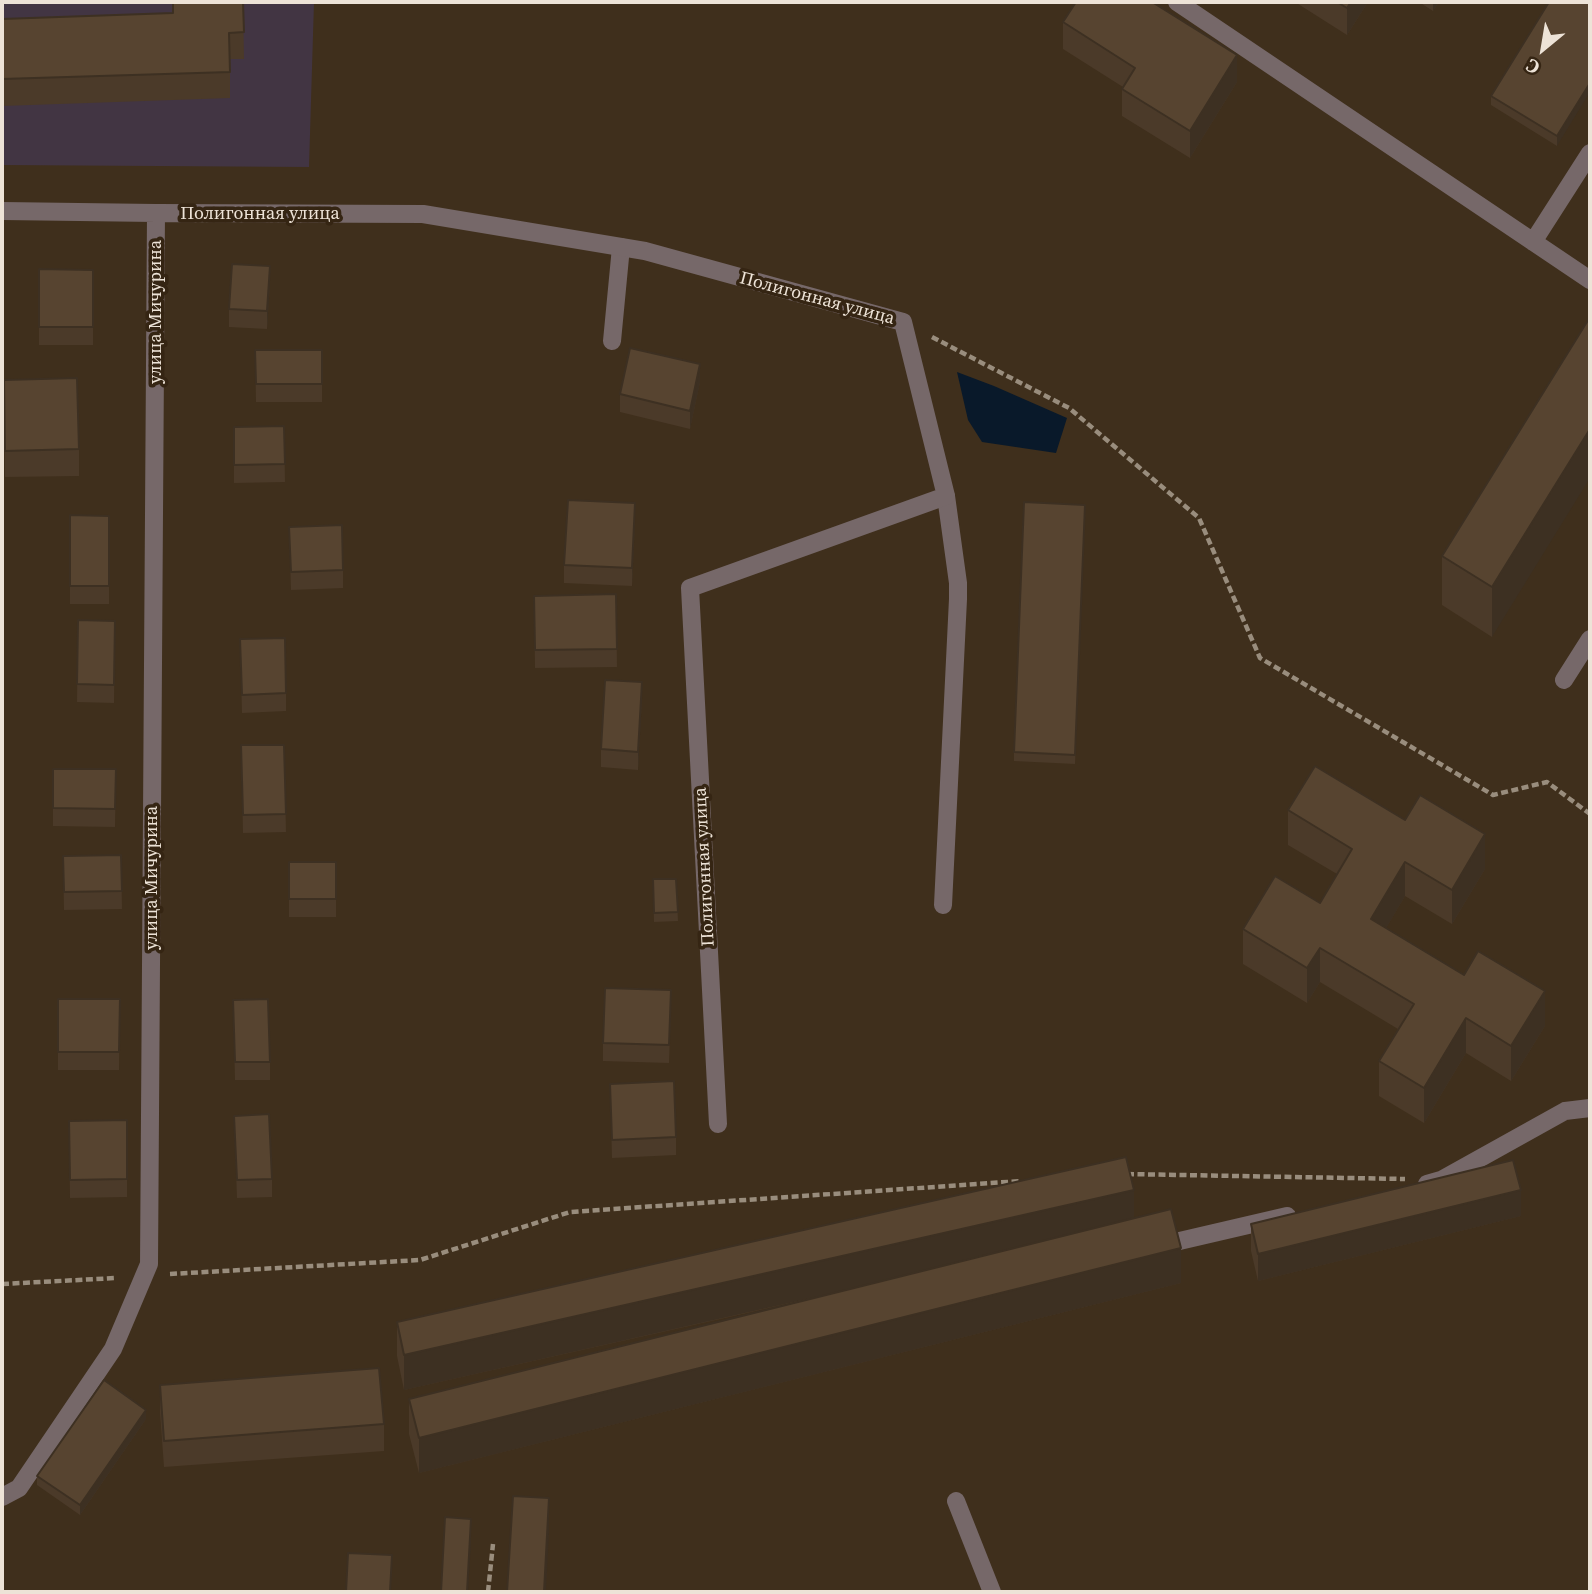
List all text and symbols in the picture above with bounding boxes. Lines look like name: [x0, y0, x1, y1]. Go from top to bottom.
north arrow: [1508, 14, 1578, 84]
text: С: [1521, 53, 1544, 81]
street label: Полигонная улица: [180, 203, 340, 225]
street label: улица Мичурина: [145, 240, 167, 384]
street label: Полигонная улица: [737, 268, 897, 330]
street label: Полигонная улица: [690, 787, 720, 947]
street label: улица Мичурина: [141, 806, 163, 950]

